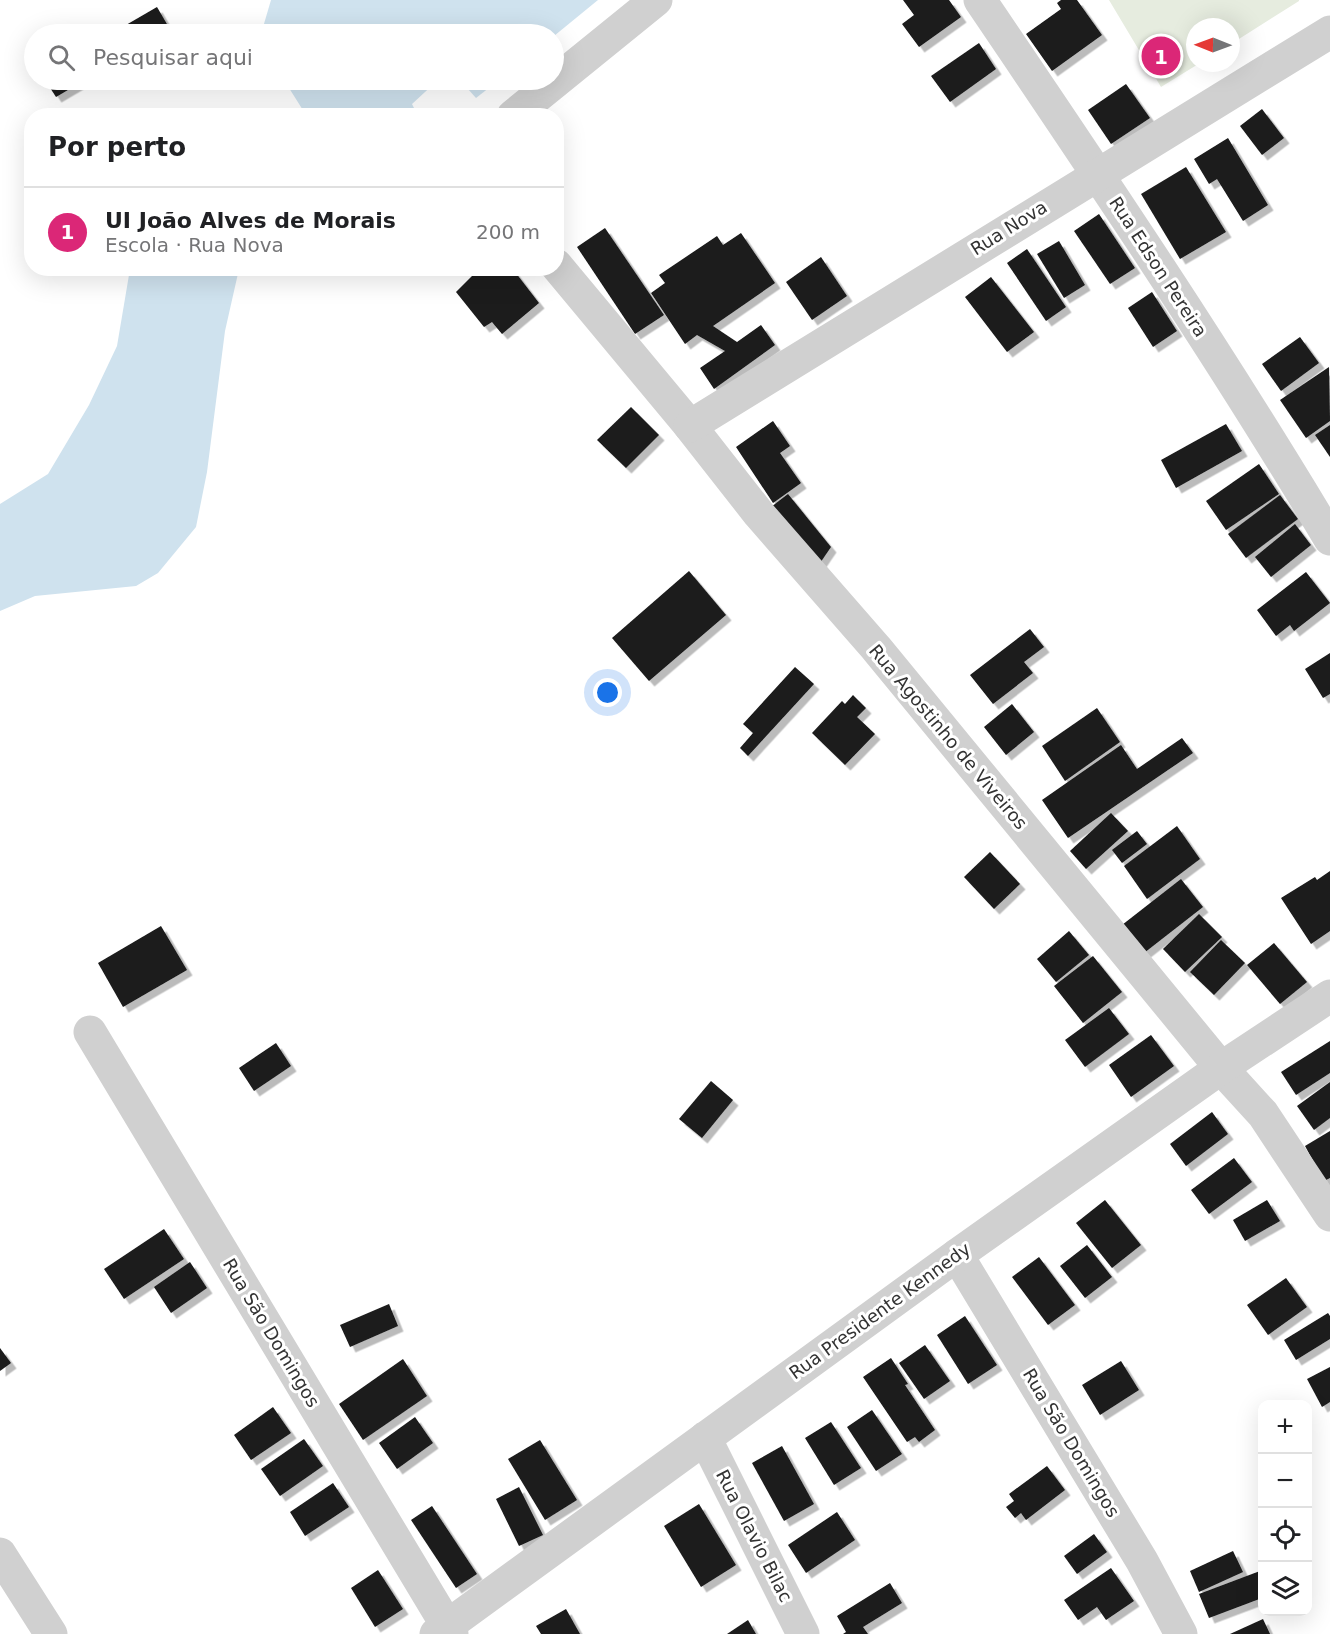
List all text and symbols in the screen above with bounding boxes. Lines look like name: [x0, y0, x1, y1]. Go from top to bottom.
north arrow: [1186, 18, 1240, 72]
search box: [24, 24, 564, 90]
pin: 1: [1142, 34, 1180, 78]
icon: search: [45, 41, 78, 74]
text: Pesquisar aqui: [93, 45, 253, 70]
text: Por perto: [48, 132, 186, 162]
street label: Rua Edson Pereira: [1105, 193, 1212, 341]
street label: Rua Nova: [967, 196, 1051, 259]
text: UI João Alves de Morais: [105, 208, 396, 233]
text: 1: [61, 220, 74, 244]
text: 200 m: [476, 220, 540, 244]
text: Escola · Rua Nova: [105, 233, 284, 257]
street label: Rua Agostinho de Viveiros: [865, 640, 1032, 833]
your location: [593, 678, 622, 707]
street label: Rua Presidente Kennedy: [785, 1238, 975, 1383]
street label: Rua São Domingos: [219, 1255, 324, 1411]
street label: Rua São Domingos: [1019, 1365, 1124, 1521]
map controls: [1258, 1400, 1312, 1616]
button: +: [1258, 1400, 1312, 1454]
button: −: [1258, 1454, 1312, 1508]
street label: Rua Olavio Bilac: [712, 1466, 797, 1605]
button: locate: [1258, 1508, 1312, 1562]
button: layers: [1258, 1562, 1312, 1616]

